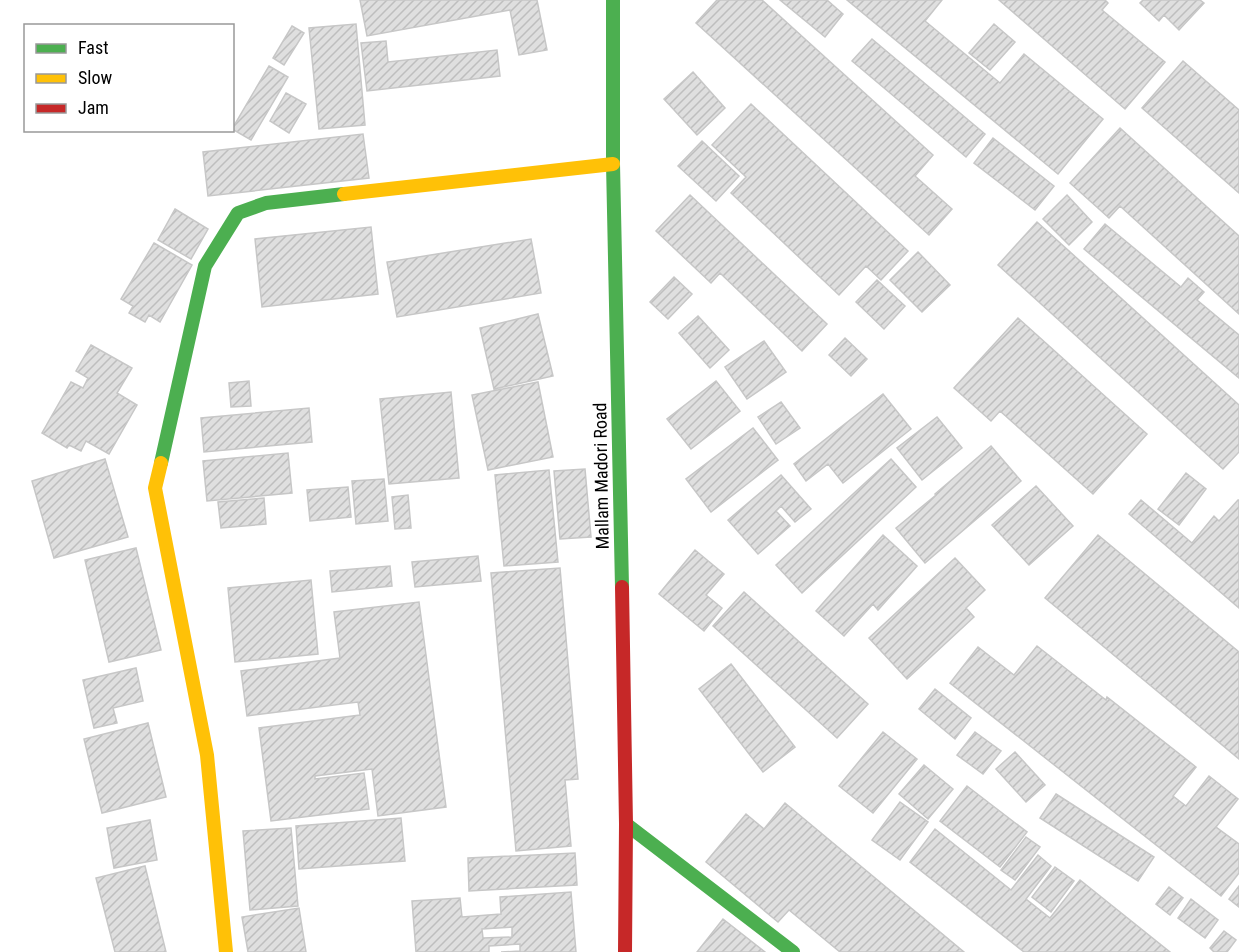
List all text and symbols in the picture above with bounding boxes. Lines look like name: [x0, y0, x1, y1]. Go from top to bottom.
legend: [24, 24, 234, 132]
text: Fast: [78, 37, 109, 58]
text: Slow: [78, 67, 113, 88]
text: Jam: [78, 97, 109, 118]
street label: Mallam Madori Road: [589, 402, 613, 550]

